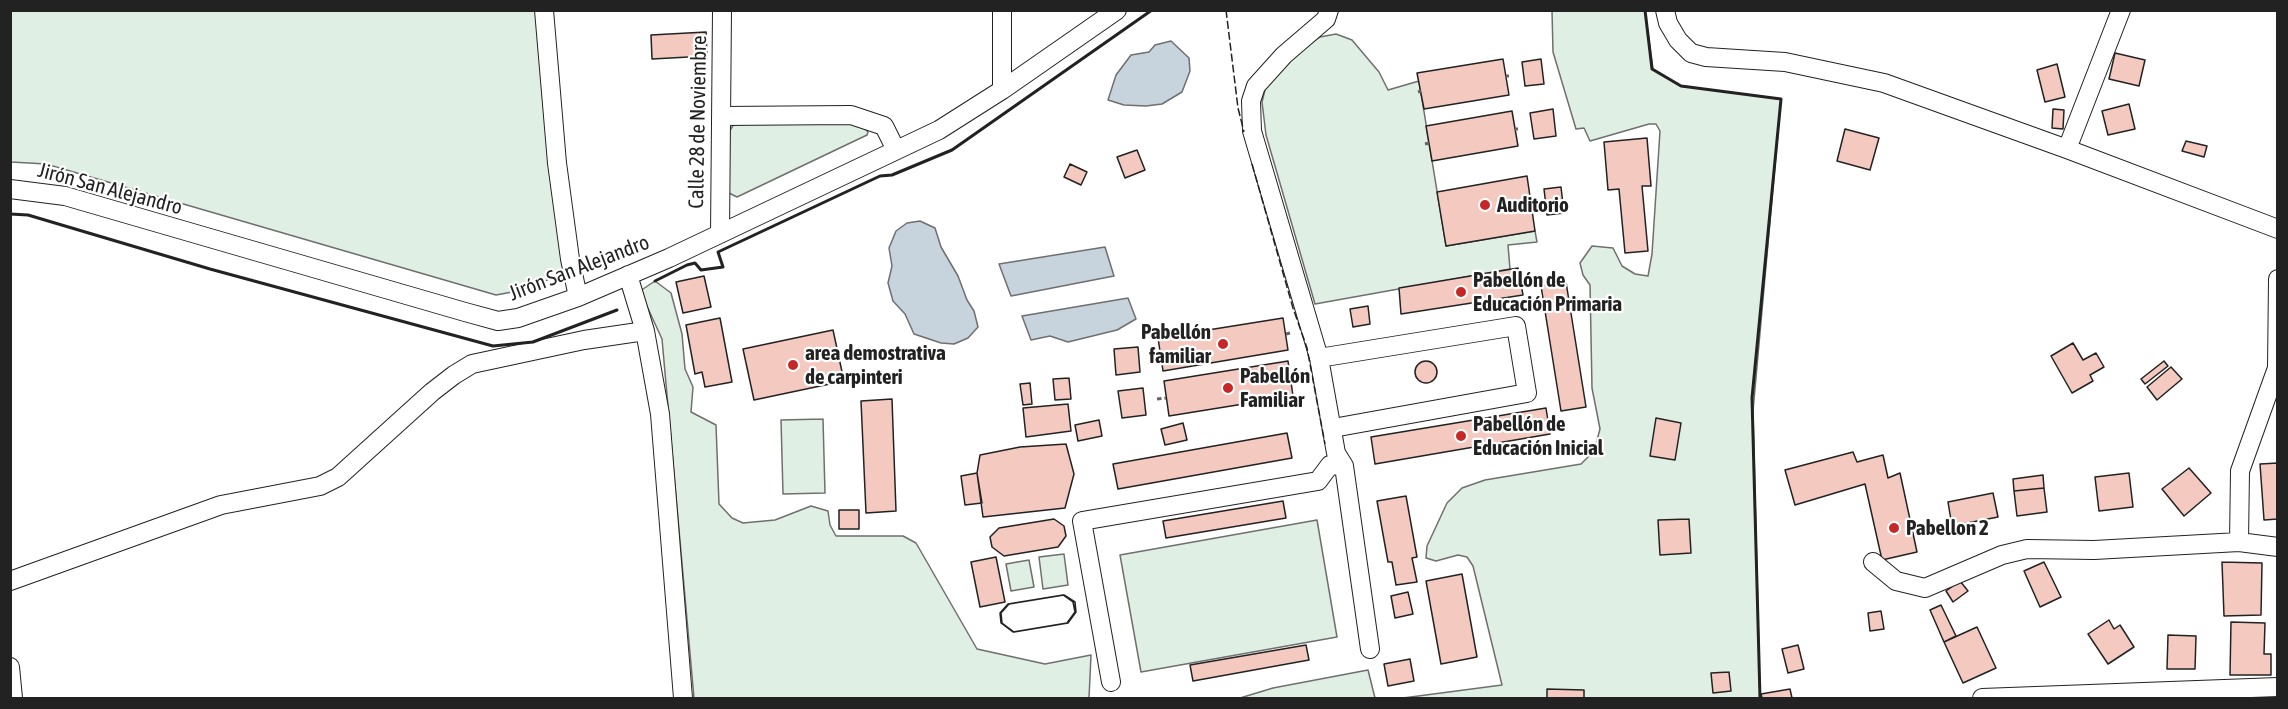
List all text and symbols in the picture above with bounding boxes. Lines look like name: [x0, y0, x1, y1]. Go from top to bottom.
street label: Calle 28 de Noviembre: [684, 35, 712, 209]
street label: Jirón San Alejandro: [35, 158, 185, 220]
place label: Auditorio: [1497, 192, 1569, 218]
marker: Auditorio: [1478, 198, 1492, 212]
street label: Jirón San Alejandro: [505, 230, 653, 306]
place label: Pabellón de Educación Primaria: [1473, 267, 1622, 317]
marker: Pabellón de Educación Primaria: [1454, 285, 1468, 299]
place label: Pabellón familiar: [1141, 319, 1211, 369]
marker: Pabellón familiar: [1216, 337, 1230, 351]
place label: area demostrativa de carpinteri: [805, 340, 946, 390]
marker: area demostrativa de carpinteri: [786, 358, 800, 372]
place label: Pabellón Familiar: [1240, 363, 1310, 413]
marker: Pabellón Familiar: [1221, 381, 1235, 395]
place label: Pabellón de Educación Inicial: [1473, 411, 1603, 461]
marker: Pabellón de Educación Inicial: [1454, 429, 1468, 443]
place label: Pabellon 2: [1906, 515, 1989, 541]
marker: Pabellon 2: [1887, 521, 1901, 535]

